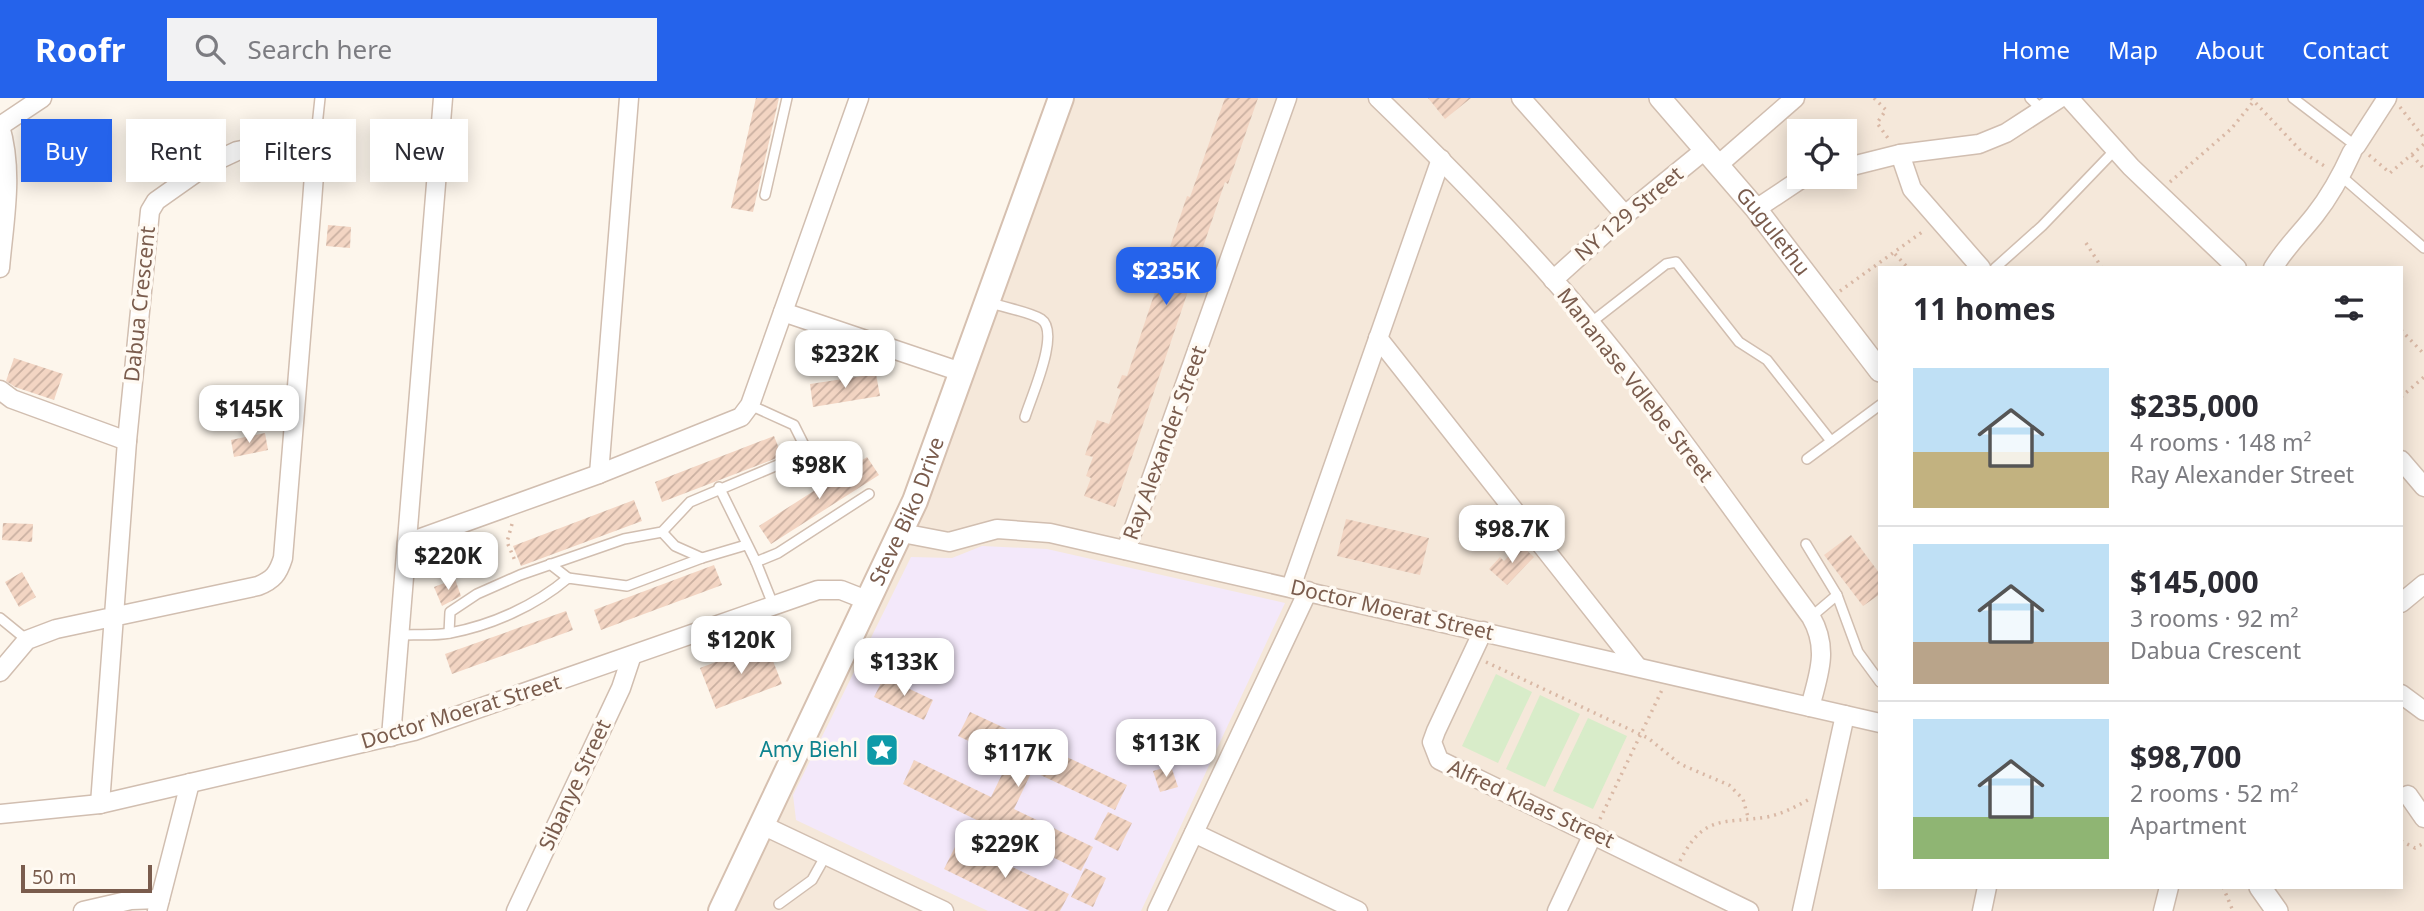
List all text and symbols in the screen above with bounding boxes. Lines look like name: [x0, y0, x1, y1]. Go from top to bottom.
search box: [167, 18, 657, 81]
text: Roofr: [35, 27, 125, 72]
icon: search: [191, 30, 229, 68]
text: Search here: [247, 31, 392, 67]
text: Home: [2002, 33, 2070, 66]
text: Map: [2108, 33, 2158, 66]
text: About: [2196, 33, 2264, 66]
text: Contact: [2302, 33, 2389, 66]
chip: Buy: [21, 119, 112, 182]
chip: Rent: [126, 119, 226, 182]
chip: Filters: [240, 119, 356, 182]
chip: New: [370, 119, 468, 182]
map controls: [1787, 119, 1857, 189]
button: locate: [1787, 119, 1857, 189]
street label: NY 129 Street: [1568, 159, 1689, 267]
street label: Gugulethu: [1730, 181, 1817, 281]
street label: Dabua Crescent: [117, 224, 161, 383]
pin: $235K: [1117, 248, 1215, 307]
text: $235K: [1132, 254, 1200, 286]
street label: Mananase Vdlebe Street: [1551, 282, 1721, 487]
text: 11 homes: [1913, 288, 2056, 329]
icon: filters: [2330, 289, 2368, 327]
pin: $232K: [796, 330, 894, 390]
text: $232K: [811, 337, 879, 369]
street label: Ray Alexander Street: [1116, 341, 1212, 544]
text: $235,000: [2130, 385, 2259, 426]
pin: $145K: [200, 386, 298, 445]
text: $145K: [215, 392, 283, 424]
icon: home: [1969, 396, 2053, 480]
text: 4 rooms · 148 m²: [2130, 426, 2312, 458]
street label: Steve Biko Drive: [862, 433, 950, 590]
pin: $98K: [778, 442, 860, 501]
text: $98K: [792, 448, 846, 480]
text: Ray Alexander Street: [2130, 458, 2354, 490]
pin: $98.7K: [1455, 505, 1569, 565]
text: $98.7K: [1475, 512, 1549, 544]
pin: $220K: [399, 532, 497, 592]
text: $220K: [414, 539, 482, 571]
text: $145,000: [2130, 561, 2259, 602]
street label: Doctor Moerat Street: [1288, 572, 1497, 646]
icon: home: [1969, 572, 2053, 656]
text: 3 rooms · 92 m²: [2130, 602, 2299, 634]
pin: $120K: [692, 616, 790, 676]
text: $120K: [707, 623, 775, 655]
text: Dabua Crescent: [2130, 634, 2301, 666]
pin: $133K: [855, 638, 953, 698]
text: $133K: [870, 645, 938, 677]
street label: Doctor Moerat Street: [357, 667, 565, 755]
street label: Sibanye Street: [532, 714, 617, 855]
pin: $113K: [1117, 720, 1215, 779]
text: $113K: [1132, 726, 1200, 758]
pin: $117K: [969, 730, 1067, 789]
place icon: Amy Biehl: [863, 731, 901, 769]
place label: Amy Biehl: [759, 735, 858, 763]
text: $117K: [984, 736, 1052, 768]
text: $98,700: [2130, 736, 2242, 777]
icon: home: [1969, 747, 2053, 831]
street label: Alfred Klaas Street: [1444, 752, 1620, 854]
text: 2 rooms · 52 m²: [2130, 777, 2299, 809]
text: Apartment: [2130, 809, 2247, 841]
pin: $229K: [956, 820, 1054, 880]
text: $229K: [971, 827, 1039, 859]
scale bar: [21, 862, 152, 894]
text: 50 m: [32, 864, 76, 890]

